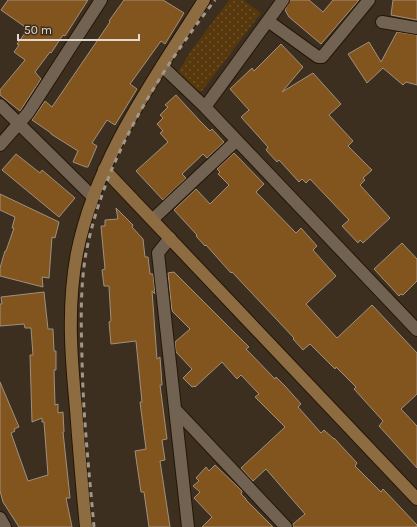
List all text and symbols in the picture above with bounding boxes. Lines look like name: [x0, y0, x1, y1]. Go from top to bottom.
scale bar: [18, 16, 139, 42]
text: 50 m: [24, 23, 52, 37]

